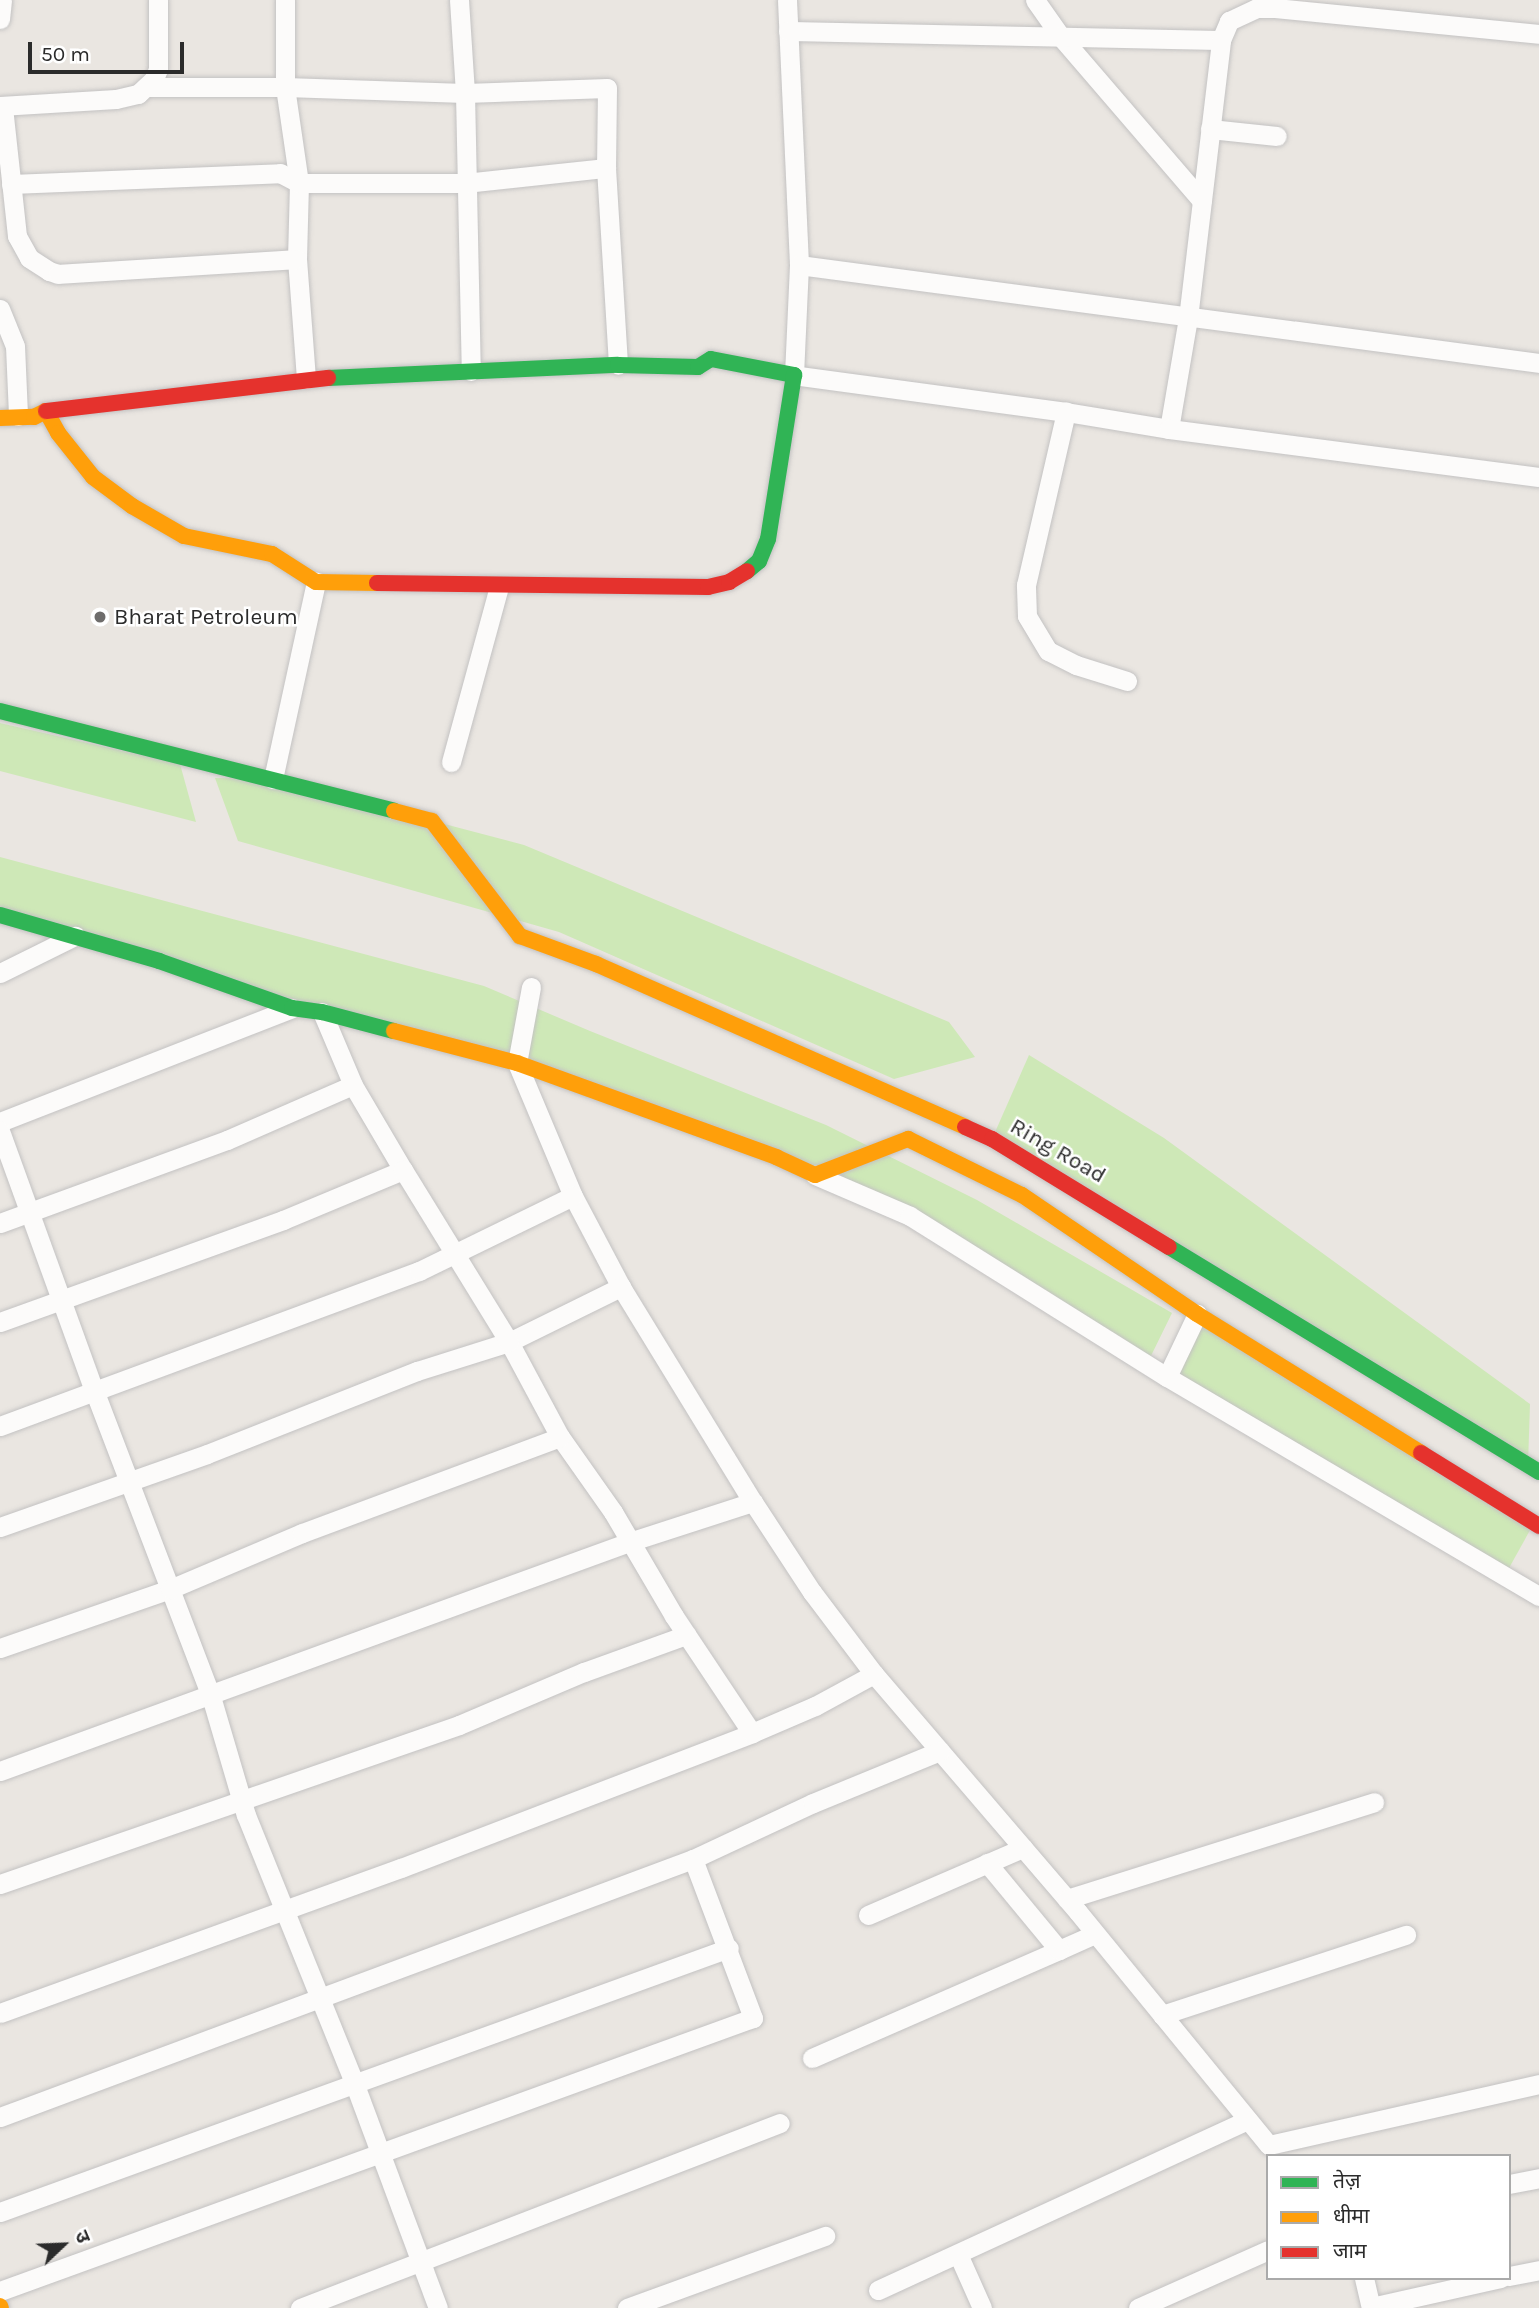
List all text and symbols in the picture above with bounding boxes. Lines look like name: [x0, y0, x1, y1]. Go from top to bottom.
scale bar: [32, 28, 187, 72]
text: 50 m: [41, 42, 90, 66]
place label: Bharat Petroleum: [114, 603, 298, 631]
marker: Bharat Petroleum: [92, 609, 108, 625]
street label: Ring Road: [1005, 1112, 1111, 1190]
legend: [1266, 2154, 1511, 2280]
text: तेज़: [1333, 2169, 1361, 2193]
text: धीमा: [1333, 2204, 1369, 2228]
north arrow: [28, 2210, 98, 2280]
text: उ: [70, 2227, 95, 2246]
text: जाम: [1333, 2239, 1367, 2263]

